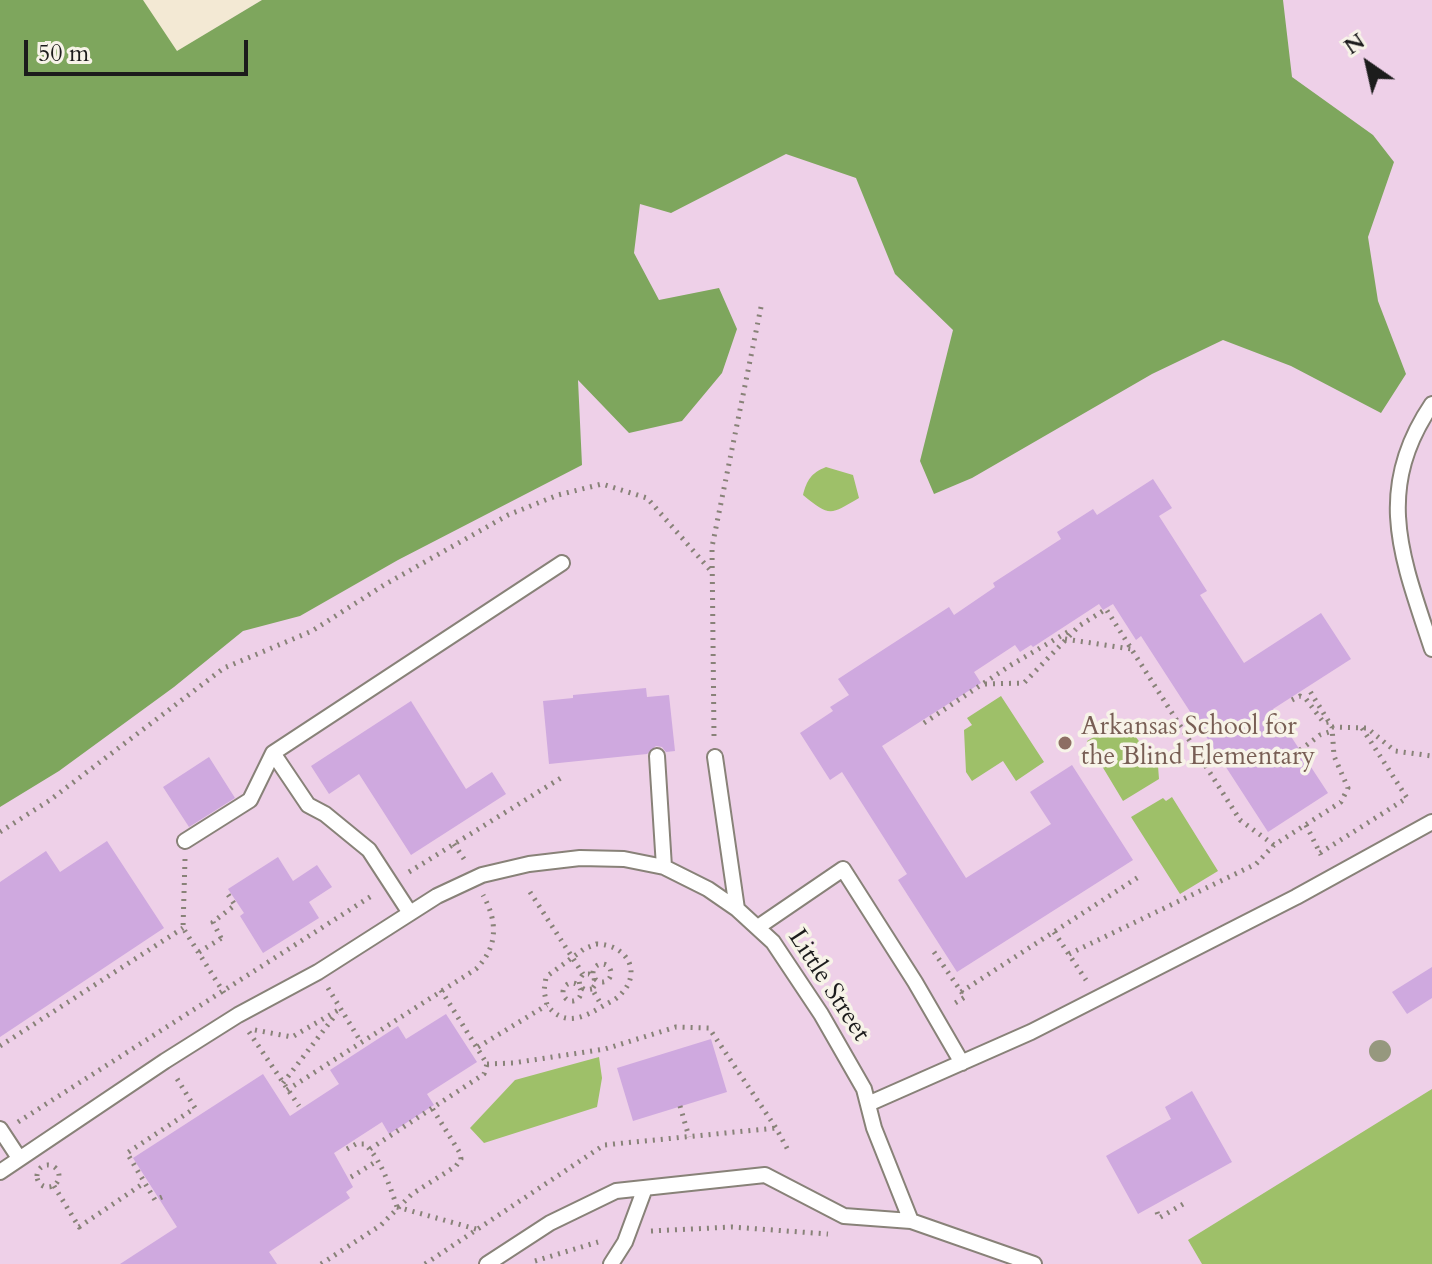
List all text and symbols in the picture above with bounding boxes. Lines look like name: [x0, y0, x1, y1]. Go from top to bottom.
scale bar: [28, 24, 252, 74]
north arrow: [1328, 24, 1408, 104]
text: N: [1338, 26, 1371, 62]
text: 50 m: [38, 37, 89, 70]
place label: Arkansas School for the Blind Elementary: [1081, 712, 1315, 774]
marker: Arkansas School for the Blind Elementary: [1056, 734, 1074, 752]
street label: Little Street: [780, 924, 876, 1048]

